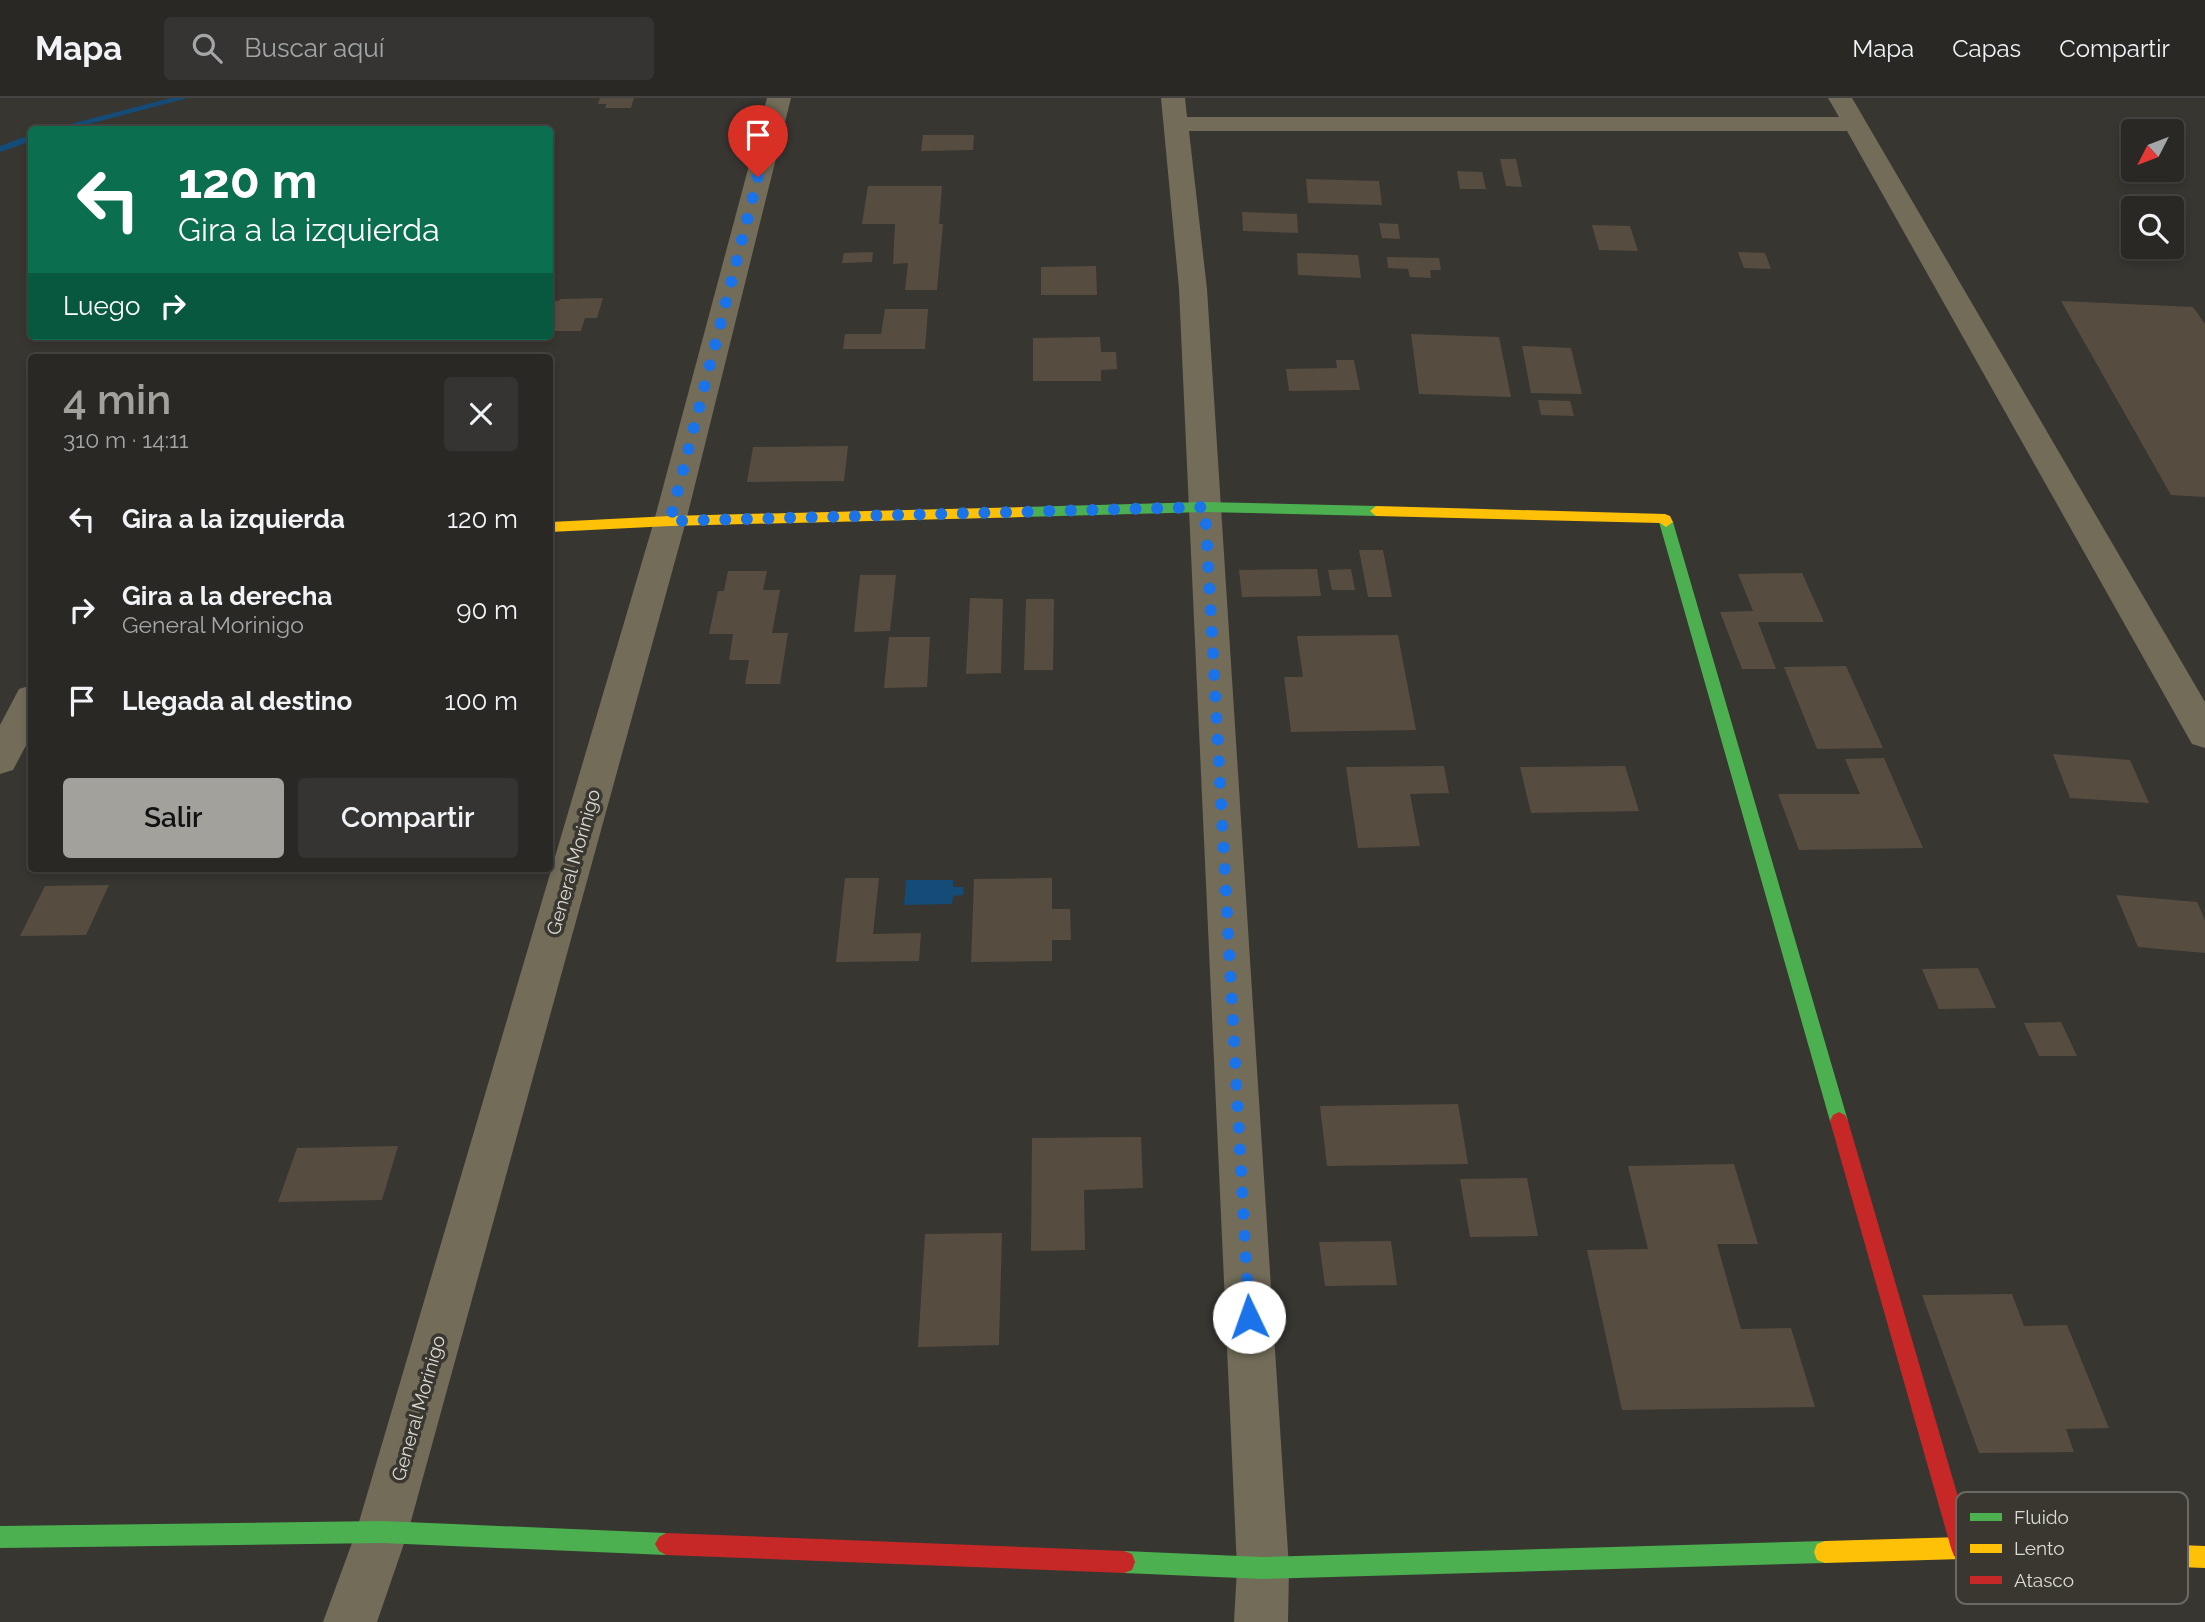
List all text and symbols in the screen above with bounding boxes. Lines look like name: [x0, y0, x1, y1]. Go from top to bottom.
search box: [164, 17, 654, 80]
text: Mapa: [35, 29, 122, 68]
icon: search: [188, 29, 226, 67]
text: Buscar aquí: [244, 33, 384, 63]
text: Mapa: [1852, 34, 1914, 63]
text: Capas: [1952, 34, 2021, 63]
text: Compartir: [2059, 34, 2170, 63]
pin: [728, 105, 788, 177]
icon: arrive: [739, 116, 777, 154]
north arrow: [2121, 119, 2184, 182]
map controls: [2121, 119, 2184, 259]
text: 120 m: [178, 152, 317, 209]
icon: left: [63, 154, 154, 245]
button: search: [2121, 196, 2184, 259]
text: Gira a la izquierda: [178, 211, 440, 248]
icon: right: [154, 287, 192, 325]
text: Luego: [63, 291, 140, 321]
text: 4 min: [63, 375, 171, 424]
button: close: [444, 377, 518, 451]
text: 310 m · 14:11: [63, 426, 189, 453]
icon: left: [63, 500, 101, 538]
text: Gira a la izquierda: [122, 504, 345, 534]
text: 120 m: [447, 504, 518, 534]
text: Gira a la derecha: [122, 581, 332, 611]
icon: right: [63, 591, 101, 629]
text: 90 m: [456, 595, 518, 625]
text: General Morinigo: [122, 611, 304, 638]
icon: arrive: [63, 682, 101, 720]
text: Llegada al destino: [122, 686, 352, 716]
text: 100 m: [445, 686, 518, 716]
button: Salir: [63, 778, 284, 858]
button: Compartir: [298, 778, 518, 858]
street label: General Morinigo: [542, 787, 604, 937]
position arrow: [1212, 1280, 1286, 1354]
street label: General Morinigo: [387, 1333, 449, 1483]
legend: [1956, 1492, 2188, 1604]
text: Fluido: [2014, 1506, 2069, 1528]
text: Lento: [2014, 1537, 2065, 1559]
text: Atasco: [2014, 1569, 2074, 1591]

